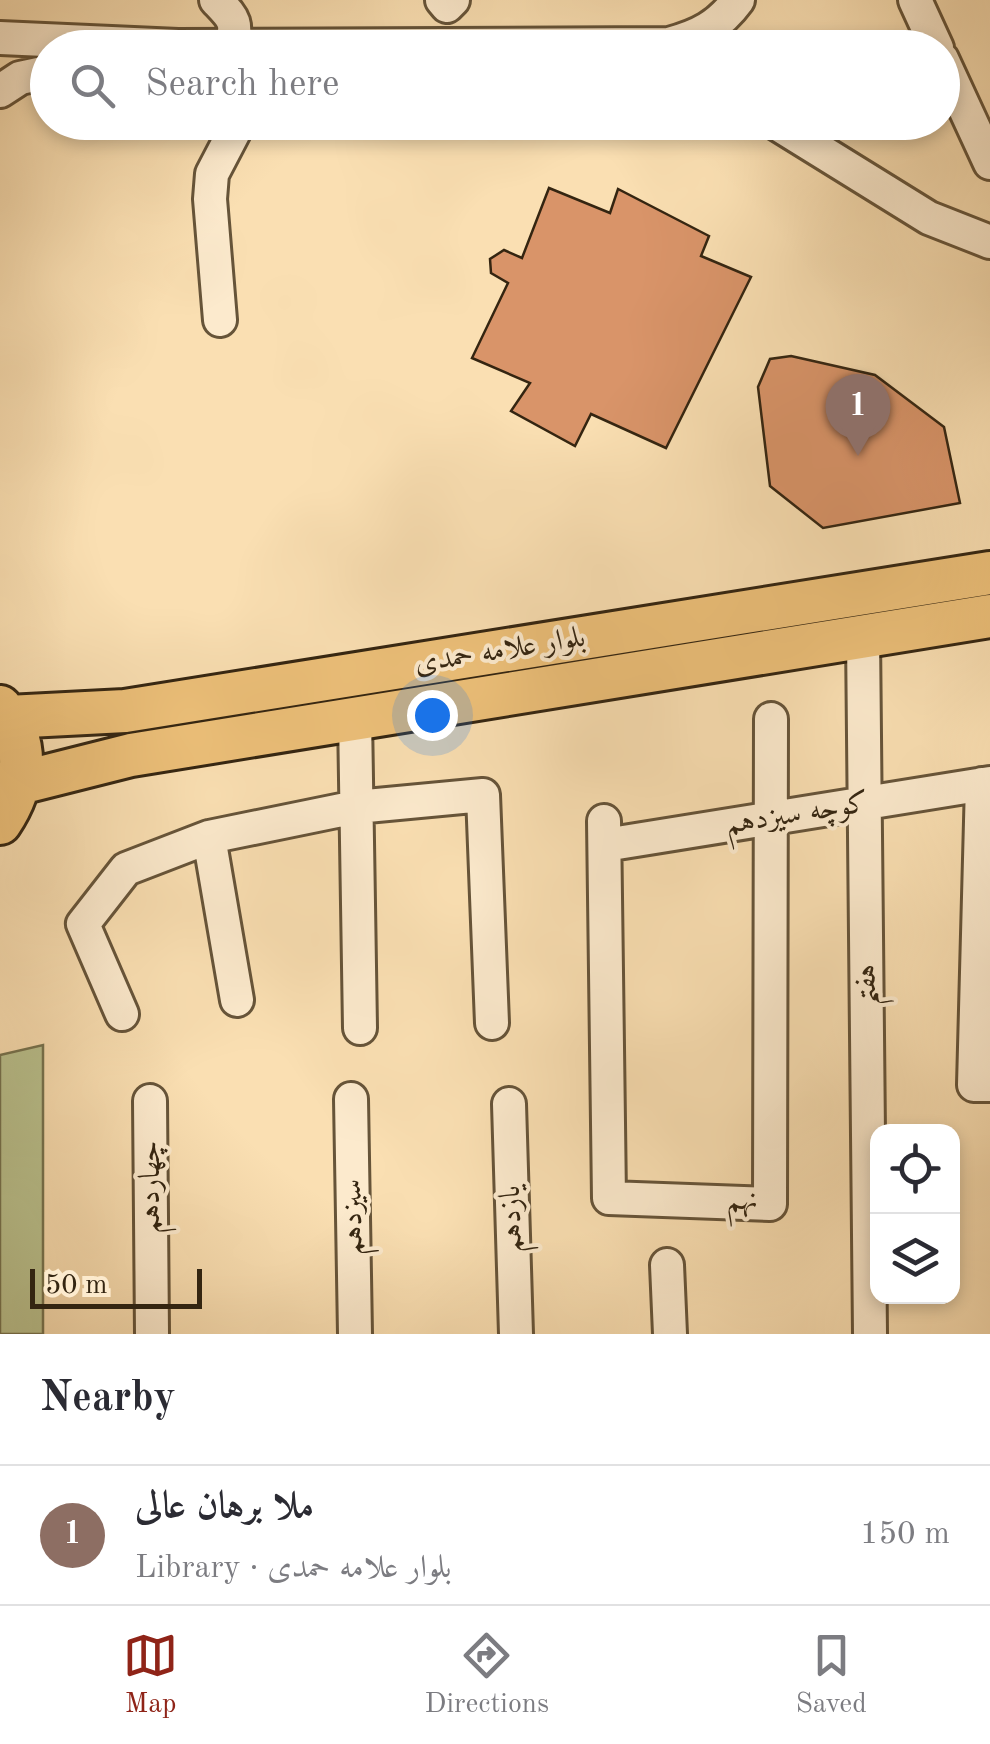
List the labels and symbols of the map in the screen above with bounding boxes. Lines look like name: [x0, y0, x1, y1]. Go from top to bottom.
pin: 1: [826, 374, 890, 456]
street label: بلوار علامه حمدی: [412, 623, 588, 680]
your location: [407, 690, 458, 741]
street label: کوچه سیزدهم: [723, 788, 872, 851]
street label: هفتم: [852, 964, 894, 1006]
street label: چهاردهم: [136, 1141, 177, 1233]
street label: سیزدهم: [337, 1178, 380, 1255]
street label: یازدهم: [496, 1183, 539, 1253]
street label: نهم: [726, 1185, 759, 1228]
scale bar: [30, 1264, 202, 1308]

